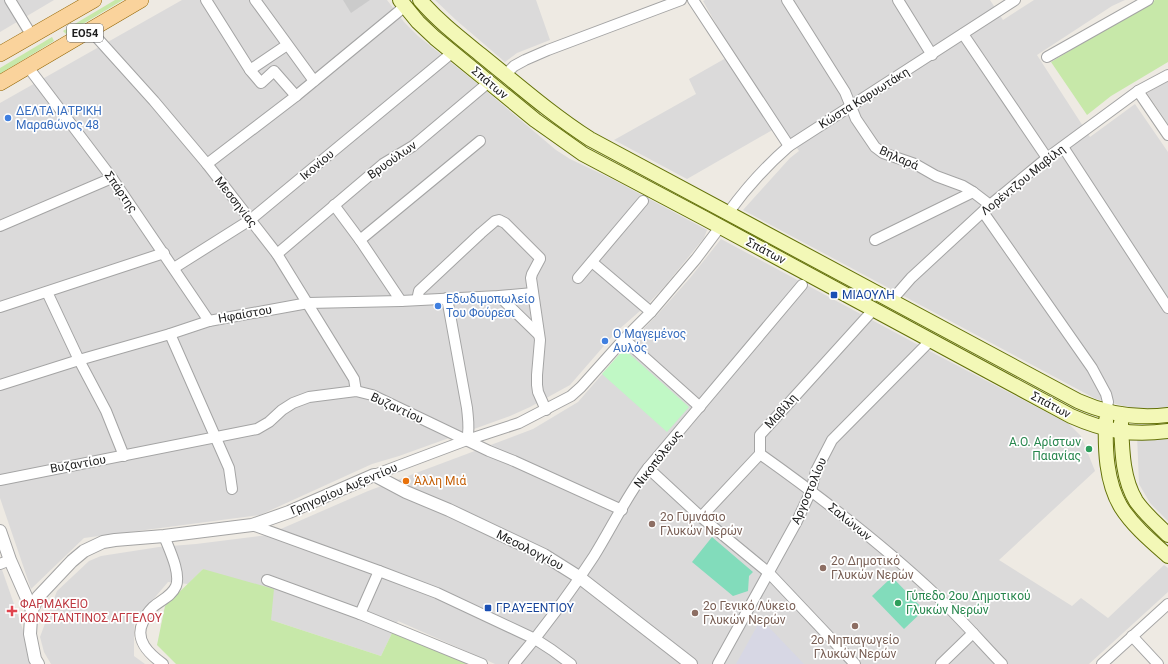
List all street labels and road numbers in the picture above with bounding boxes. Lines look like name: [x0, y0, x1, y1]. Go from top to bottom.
road number: ΕΟ54: [67, 24, 103, 42]
street label: Σπάτων: [469, 64, 511, 102]
street label: Κώστα Καρυωτάκη: [816, 65, 912, 131]
street label: Βρυούλων: [365, 138, 419, 182]
street label: Λορέντζου Μαβίλη: [978, 142, 1068, 218]
street label: Βηλαρά: [877, 143, 921, 173]
street label: Ικονίου: [297, 147, 337, 183]
street label: Σπάρτης: [102, 169, 140, 215]
street label: Μεσσηνίας: [212, 174, 260, 230]
street label: Σπάτων: [744, 235, 788, 267]
street label: Ηφαίστου: [217, 302, 273, 326]
street label: Σπάτων: [1029, 389, 1073, 421]
street label: Βυζαντίου: [369, 390, 425, 426]
street label: Μαβίλη: [762, 391, 800, 431]
street label: Νικοπόλεως: [631, 427, 685, 491]
street label: Βυζαντίου: [49, 452, 107, 476]
street label: Αργοστολίου: [789, 456, 829, 526]
street label: Γρηγορίου Αυξεντίου: [289, 460, 400, 519]
street label: Σαλώνων: [826, 500, 875, 544]
street label: Μεσολογγίου: [494, 527, 566, 573]

